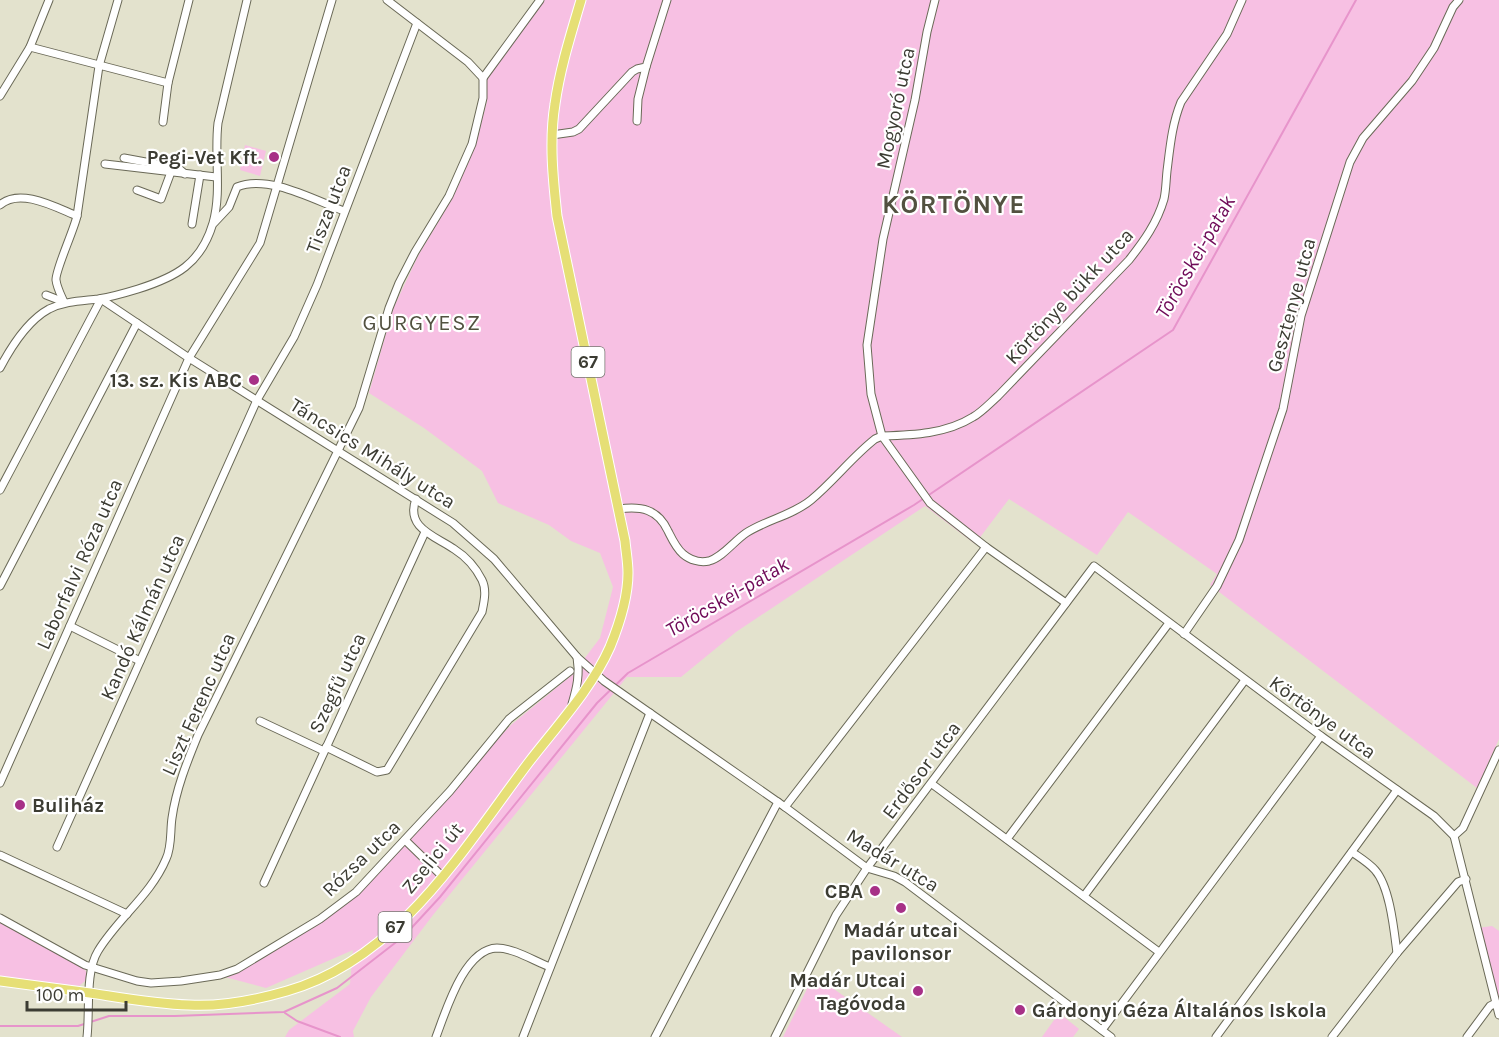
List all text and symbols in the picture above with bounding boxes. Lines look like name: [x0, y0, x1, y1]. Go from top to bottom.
street label: Mogyoró utca: [871, 45, 920, 171]
place label: Pegi-Vet Kft.: [147, 146, 262, 169]
marker: Pegi-Vet Kft.: [267, 150, 281, 164]
street label: Tisza utca: [301, 162, 356, 257]
district label: KÖRTÖNYE: [882, 189, 1026, 220]
water label: Töröcskei-patak: [1150, 191, 1240, 323]
street label: Körtönye bükk utca: [1000, 224, 1138, 369]
street label: Gesztenye utca: [1262, 235, 1320, 375]
district label: GURGYESZ: [363, 310, 481, 336]
road number: 67: [572, 347, 604, 377]
place label: 13. sz. Kis ABC: [110, 369, 242, 392]
marker: 13. sz. Kis ABC: [247, 373, 261, 387]
street label: Táncsics Mihály utca: [286, 393, 460, 514]
street label: Laborfalvi Róza utca: [32, 475, 127, 653]
street label: Kandó Kálmán utca: [96, 531, 189, 704]
water label: Töröcskei-patak: [661, 552, 793, 642]
street label: Liszt Ferenc utca: [157, 629, 240, 779]
street label: Szegfű utca: [304, 629, 371, 737]
street label: Körtönye utca: [1265, 671, 1380, 764]
street label: Erdősor utca: [877, 717, 965, 823]
place label: Buliház: [32, 794, 104, 817]
marker: Buliház: [13, 798, 27, 812]
street label: Rózsa utca: [317, 815, 405, 901]
street label: Zselici út: [397, 818, 468, 899]
street label: Madár utca: [842, 824, 943, 897]
place label: CBA: [825, 880, 863, 903]
marker: CBA: [868, 884, 882, 898]
marker: Madár utcai pavilonsor: [894, 901, 908, 915]
road number: 67: [378, 912, 412, 942]
place label: Madár utcai pavilonsor: [843, 919, 959, 965]
place label: Madár Utcai Tagóvoda: [789, 969, 906, 1015]
scale bar: [27, 974, 126, 1012]
text: 100 m: [36, 984, 84, 1006]
marker: Madár Utcai Tagóvoda: [911, 984, 925, 998]
place label: Gárdonyi Géza Általános Iskola: [1032, 997, 1327, 1022]
marker: Gárdonyi Géza Általános Iskola: [1013, 1003, 1027, 1017]

